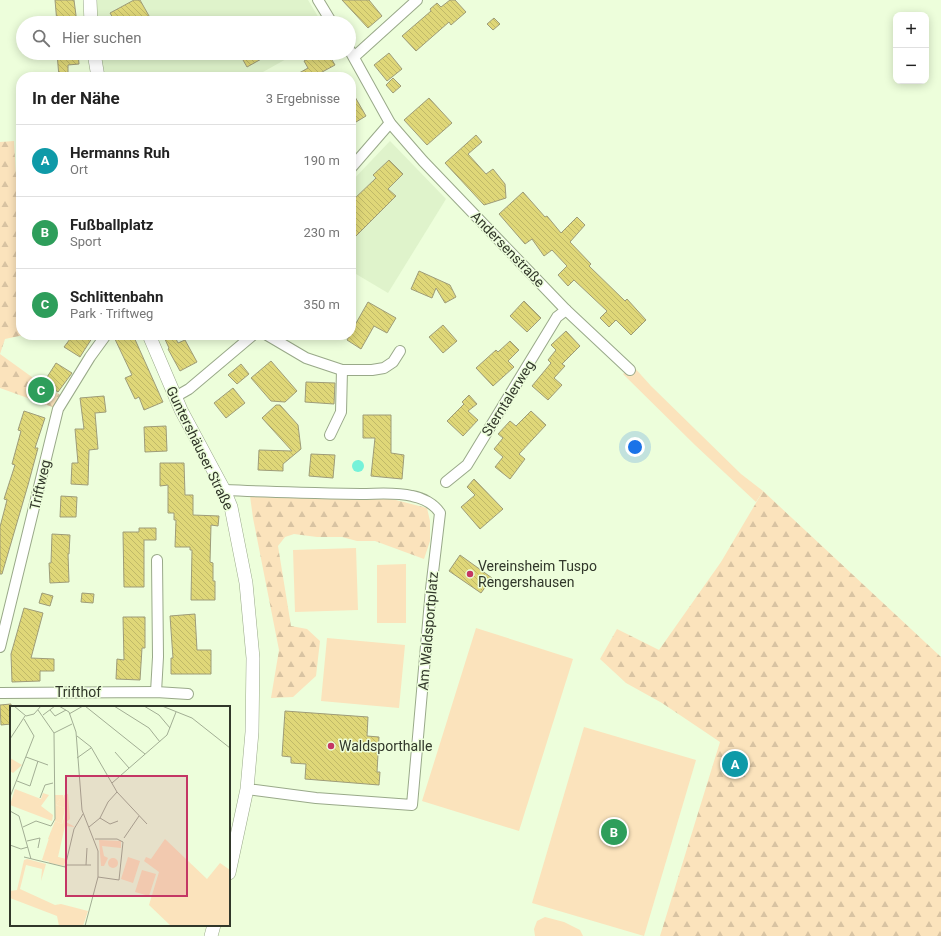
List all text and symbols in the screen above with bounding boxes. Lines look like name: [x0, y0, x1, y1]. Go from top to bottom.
map controls: [893, 12, 929, 84]
button: +: [893, 12, 929, 48]
search box: [16, 16, 356, 60]
icon: search: [30, 27, 52, 49]
text: Hier suchen: [62, 29, 141, 47]
button: −: [893, 48, 929, 84]
text: In der Nähe: [32, 88, 120, 108]
text: 3 Ergebnisse: [266, 91, 340, 106]
text: Hermanns Ruh: [70, 144, 170, 162]
text: A: [41, 153, 49, 168]
text: 190 m: [303, 153, 340, 168]
text: Ort: [70, 162, 88, 177]
street label: Andersenstraße: [468, 208, 548, 290]
text: Fußballplatz: [70, 216, 154, 234]
text: B: [41, 225, 49, 240]
text: 230 m: [303, 225, 340, 240]
text: Sport: [70, 234, 101, 249]
text: Schlittenbahn: [70, 288, 163, 306]
text: C: [41, 297, 49, 312]
text: 350 m: [303, 297, 340, 312]
text: Park · Triftweg: [70, 306, 153, 321]
street label: Sterntalerweg: [478, 357, 538, 439]
pin: C: [28, 375, 54, 405]
street label: Guntershäuser Straße: [163, 384, 237, 512]
your location: [625, 437, 645, 457]
street label: Triftweg: [26, 458, 54, 512]
place label: Vereinsheim Tuspo Rengershausen: [478, 558, 597, 590]
marker: Vereinsheim Tuspo Rengershausen: [465, 569, 475, 579]
street label: Am Waldsportplatz: [415, 571, 441, 691]
street label: Trifthof: [55, 684, 101, 700]
inset map: [10, 706, 230, 926]
place label: Waldsporthalle: [339, 738, 432, 754]
marker: Waldsporthalle: [326, 741, 336, 751]
pin: A: [722, 749, 748, 779]
pin: B: [601, 817, 627, 847]

